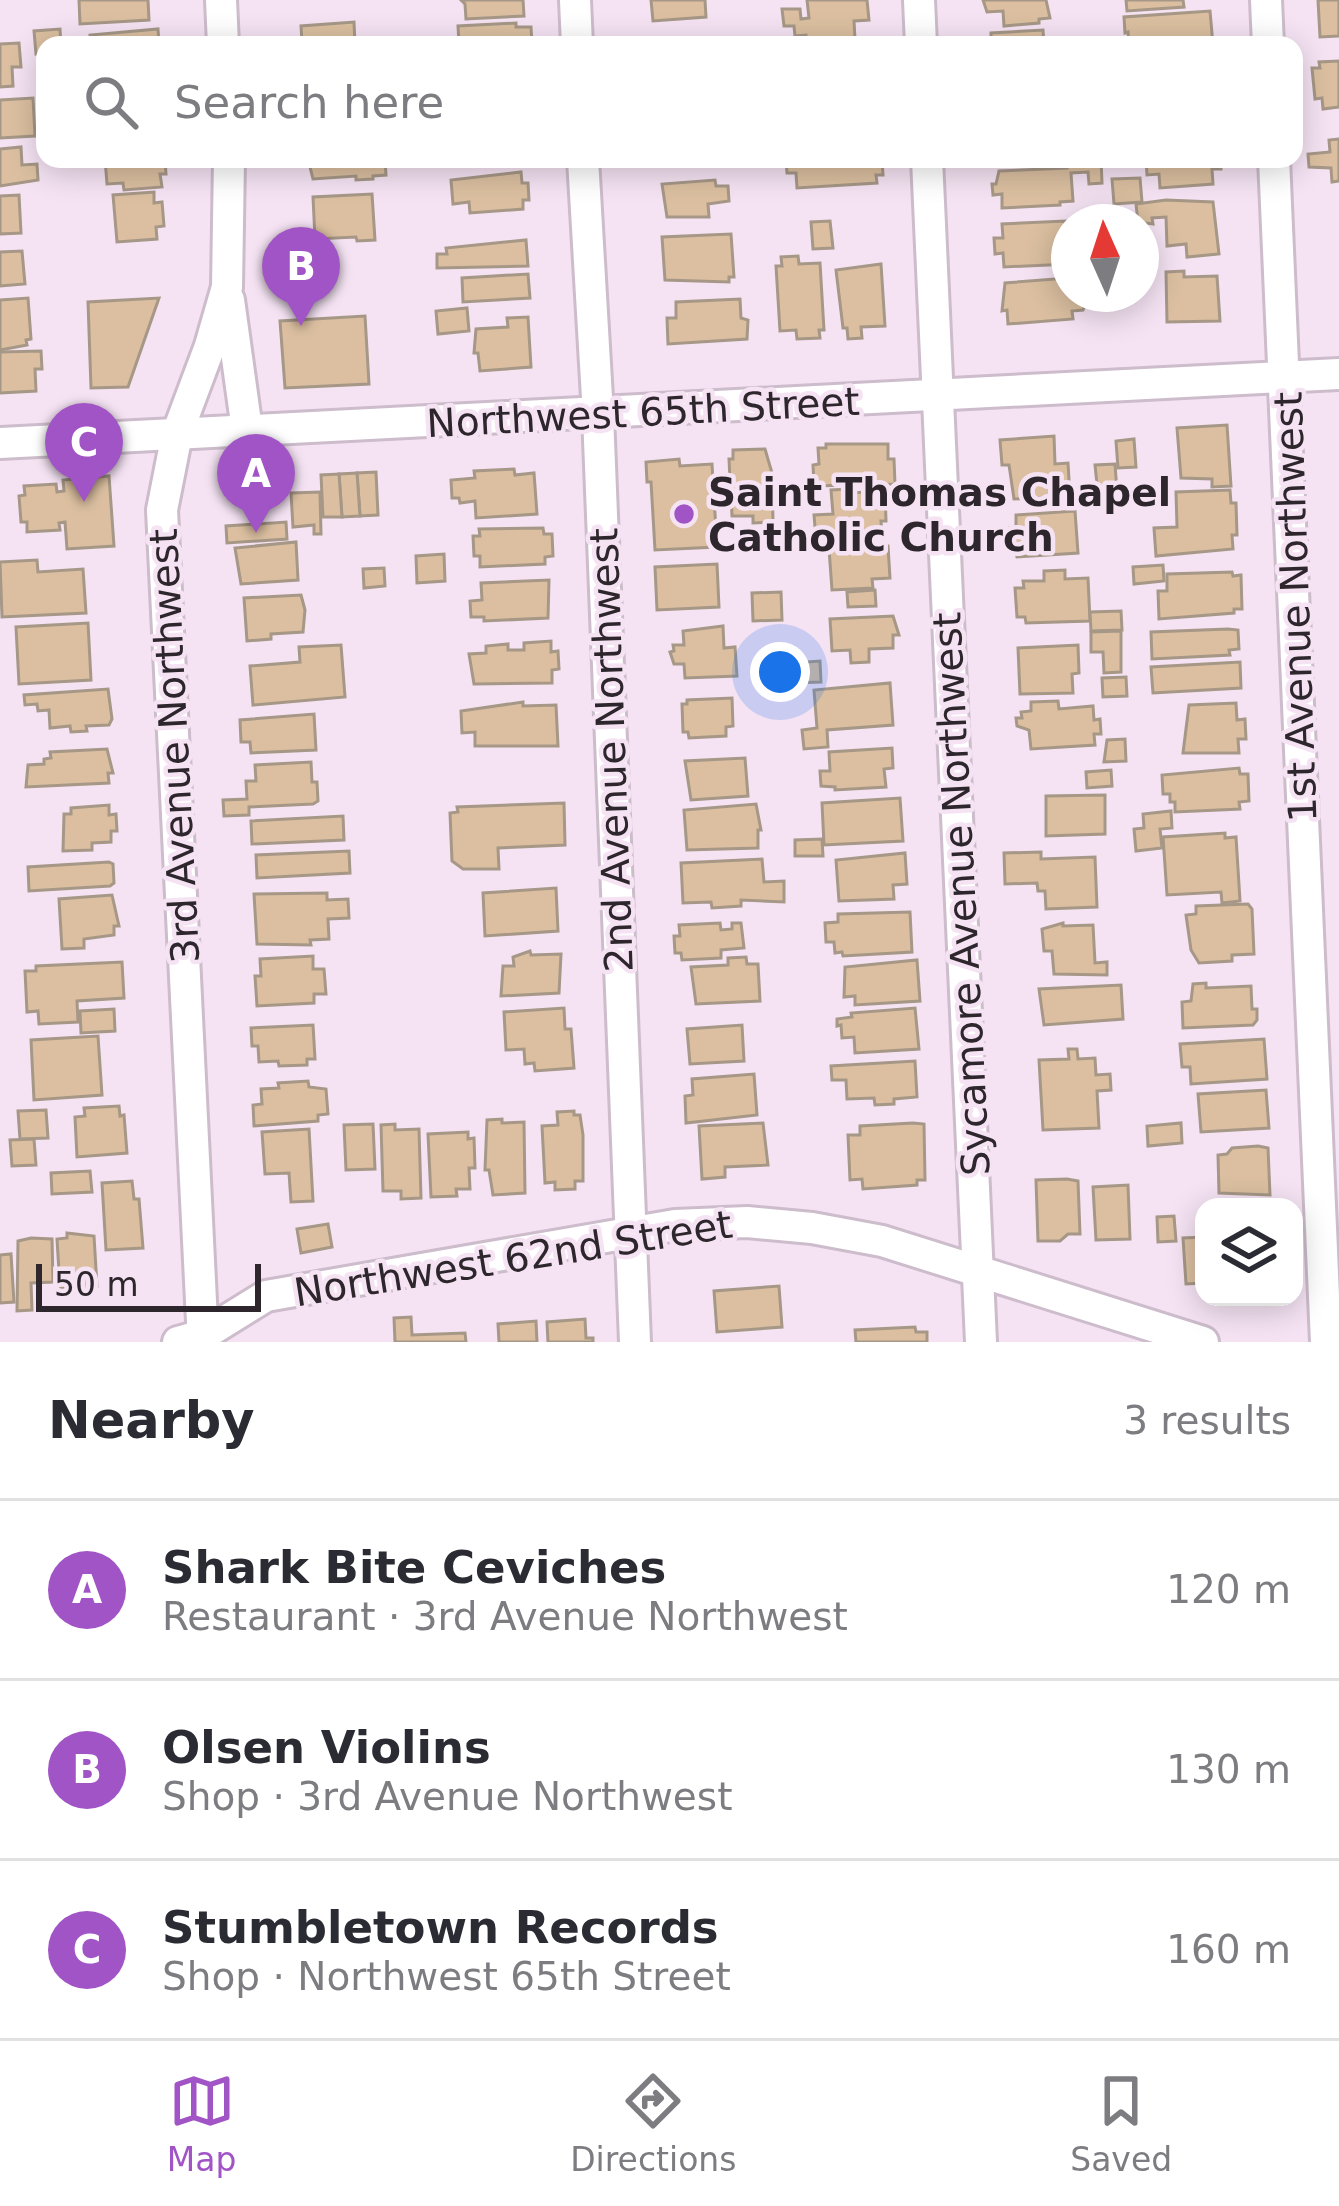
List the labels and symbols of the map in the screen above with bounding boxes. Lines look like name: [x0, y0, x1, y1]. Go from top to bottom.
north arrow: [1051, 204, 1159, 312]
pin: B: [262, 227, 340, 326]
street label: Northwest 65th Street: [425, 379, 861, 446]
street label: 1st Avenue Northwest: [1265, 391, 1326, 823]
pin: C: [45, 403, 123, 502]
pin: A: [217, 434, 295, 533]
place label: Saint Thomas Chapel Catholic Church: [708, 470, 1171, 560]
marker: Saint Thomas Chapel Catholic Church: [671, 501, 697, 527]
street label: 3rd Avenue Northwest: [141, 527, 208, 964]
street label: 2nd Avenue Northwest: [581, 527, 642, 973]
street label: Sycamore Avenue Northwest: [924, 611, 999, 1177]
your location: [750, 642, 810, 702]
street label: Northwest 62nd Street: [291, 1202, 735, 1315]
scale bar: [36, 1258, 261, 1311]

